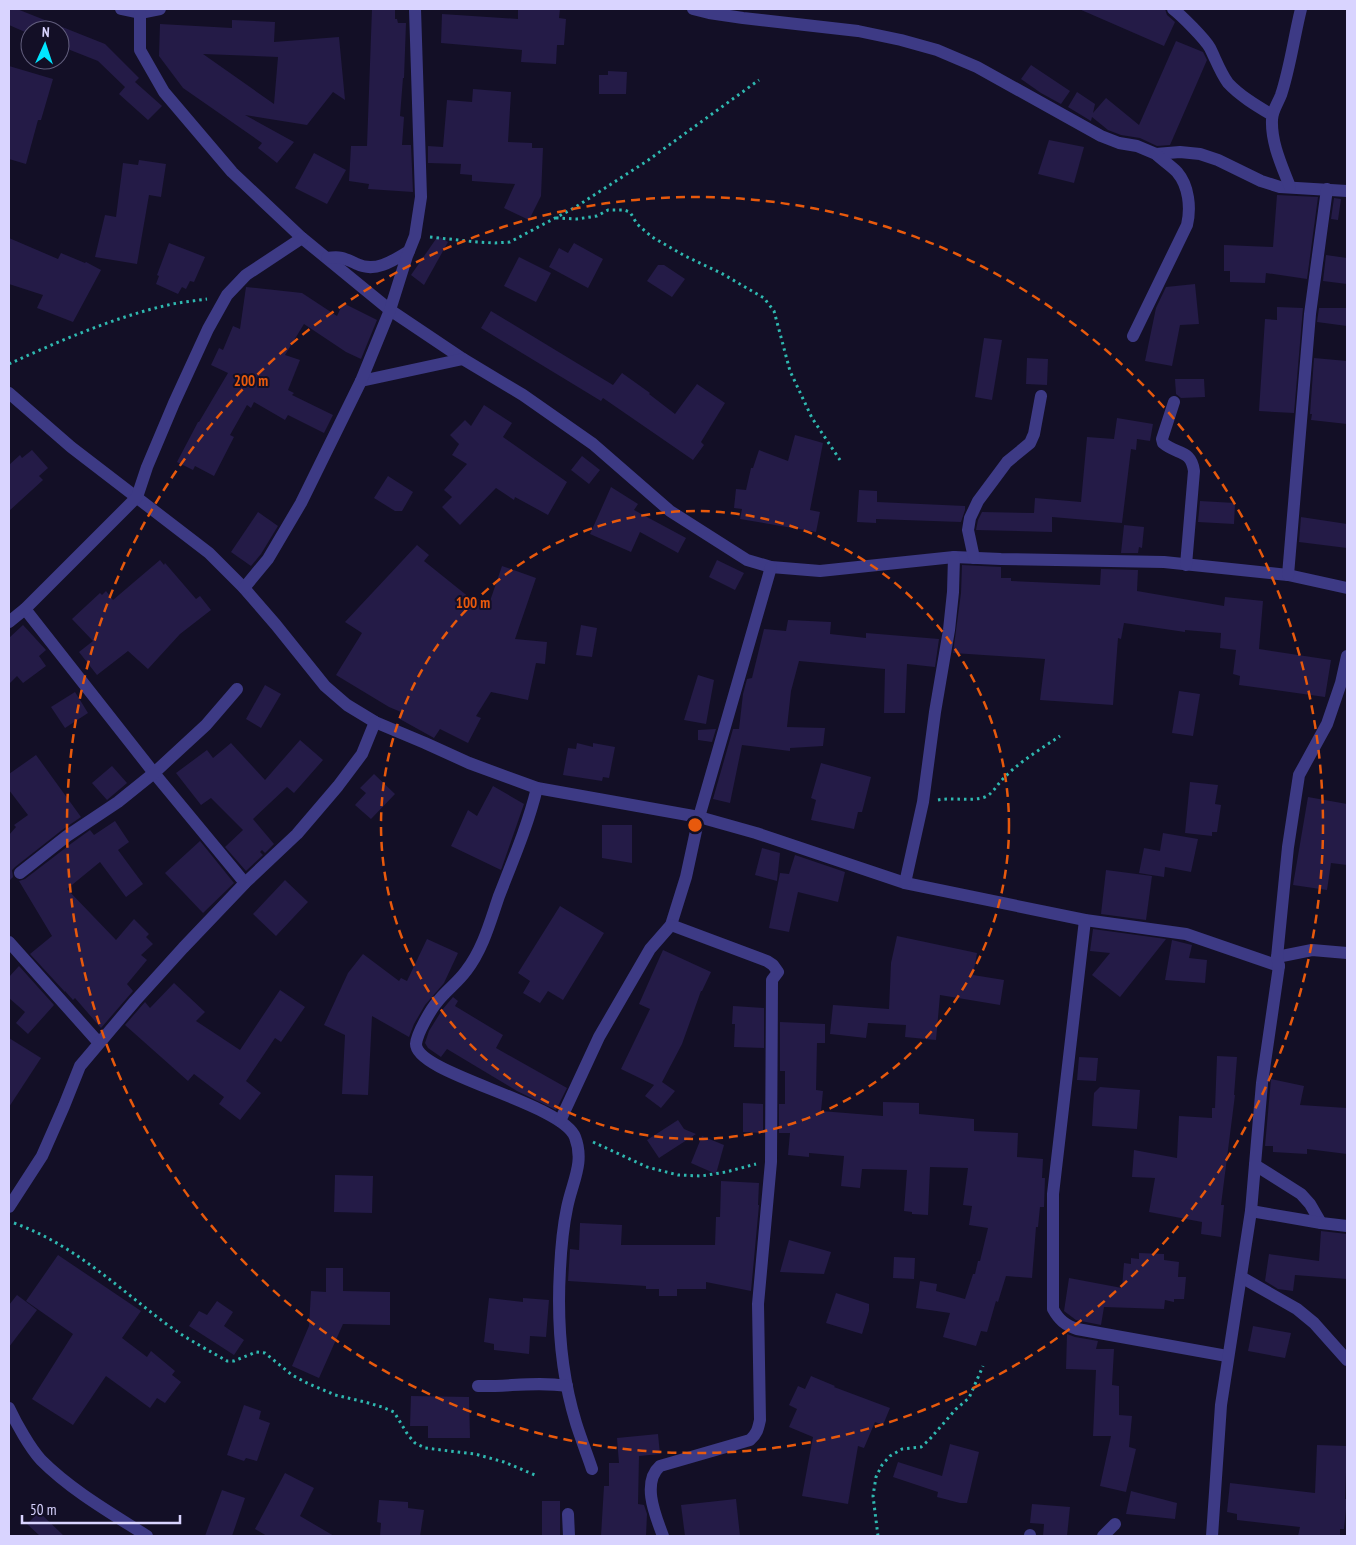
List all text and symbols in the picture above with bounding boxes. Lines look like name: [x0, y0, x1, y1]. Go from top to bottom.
north arrow: [20, 20, 70, 70]
text: N: [41, 23, 50, 41]
text: 200 m: [234, 371, 268, 390]
text: 100 m: [456, 593, 490, 612]
centre of rings: [686, 816, 704, 834]
scale bar: [22, 1492, 180, 1524]
text: 50 m: [30, 1500, 56, 1519]

